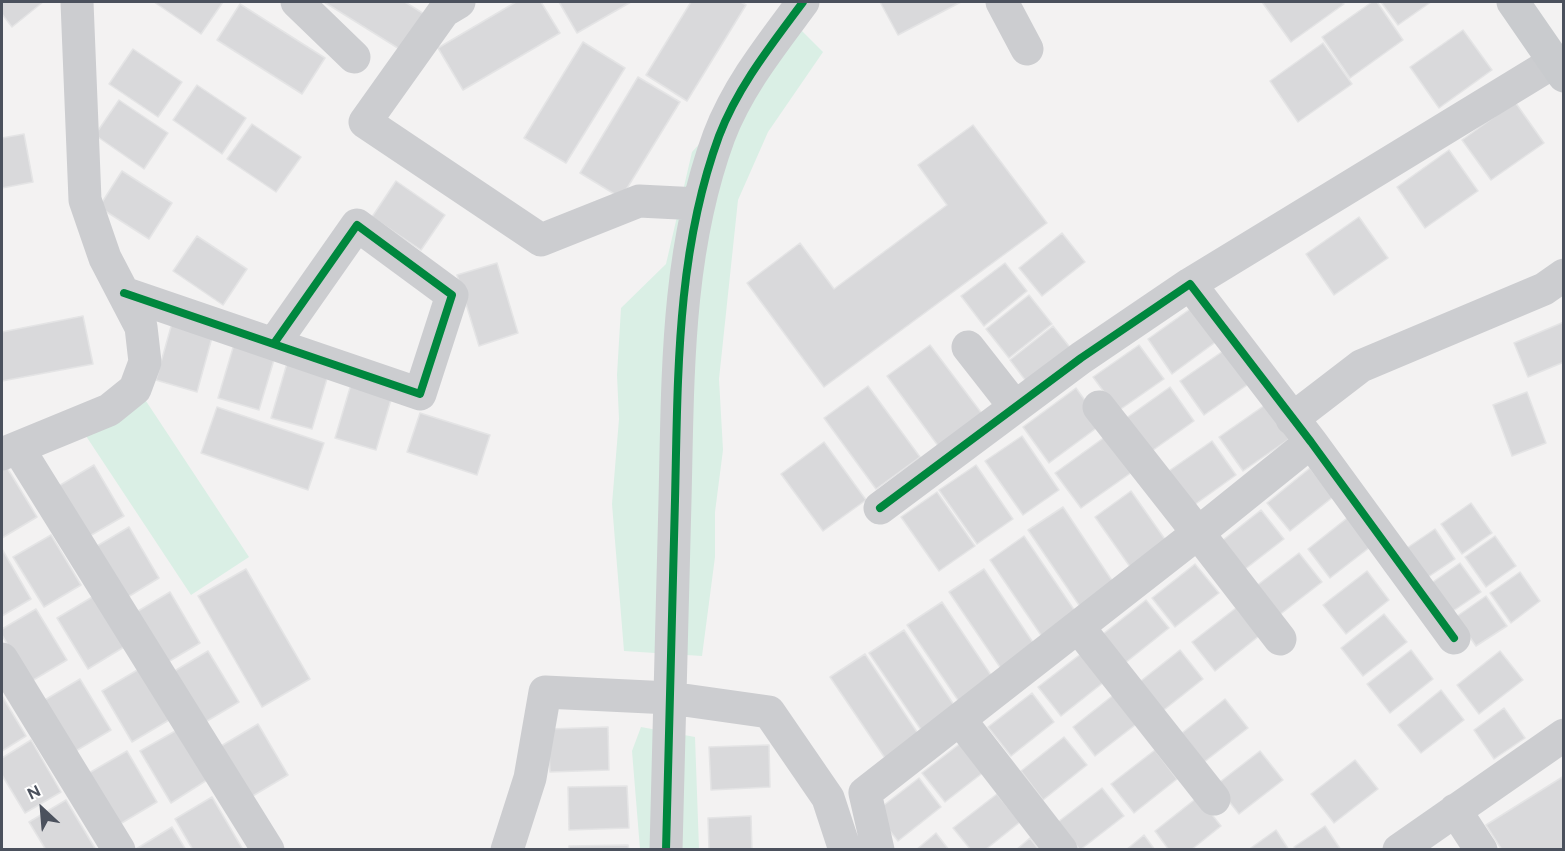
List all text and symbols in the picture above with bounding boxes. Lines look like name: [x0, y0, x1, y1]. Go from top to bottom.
north arrow: [12, 779, 72, 839]
text: N: [24, 781, 44, 804]

